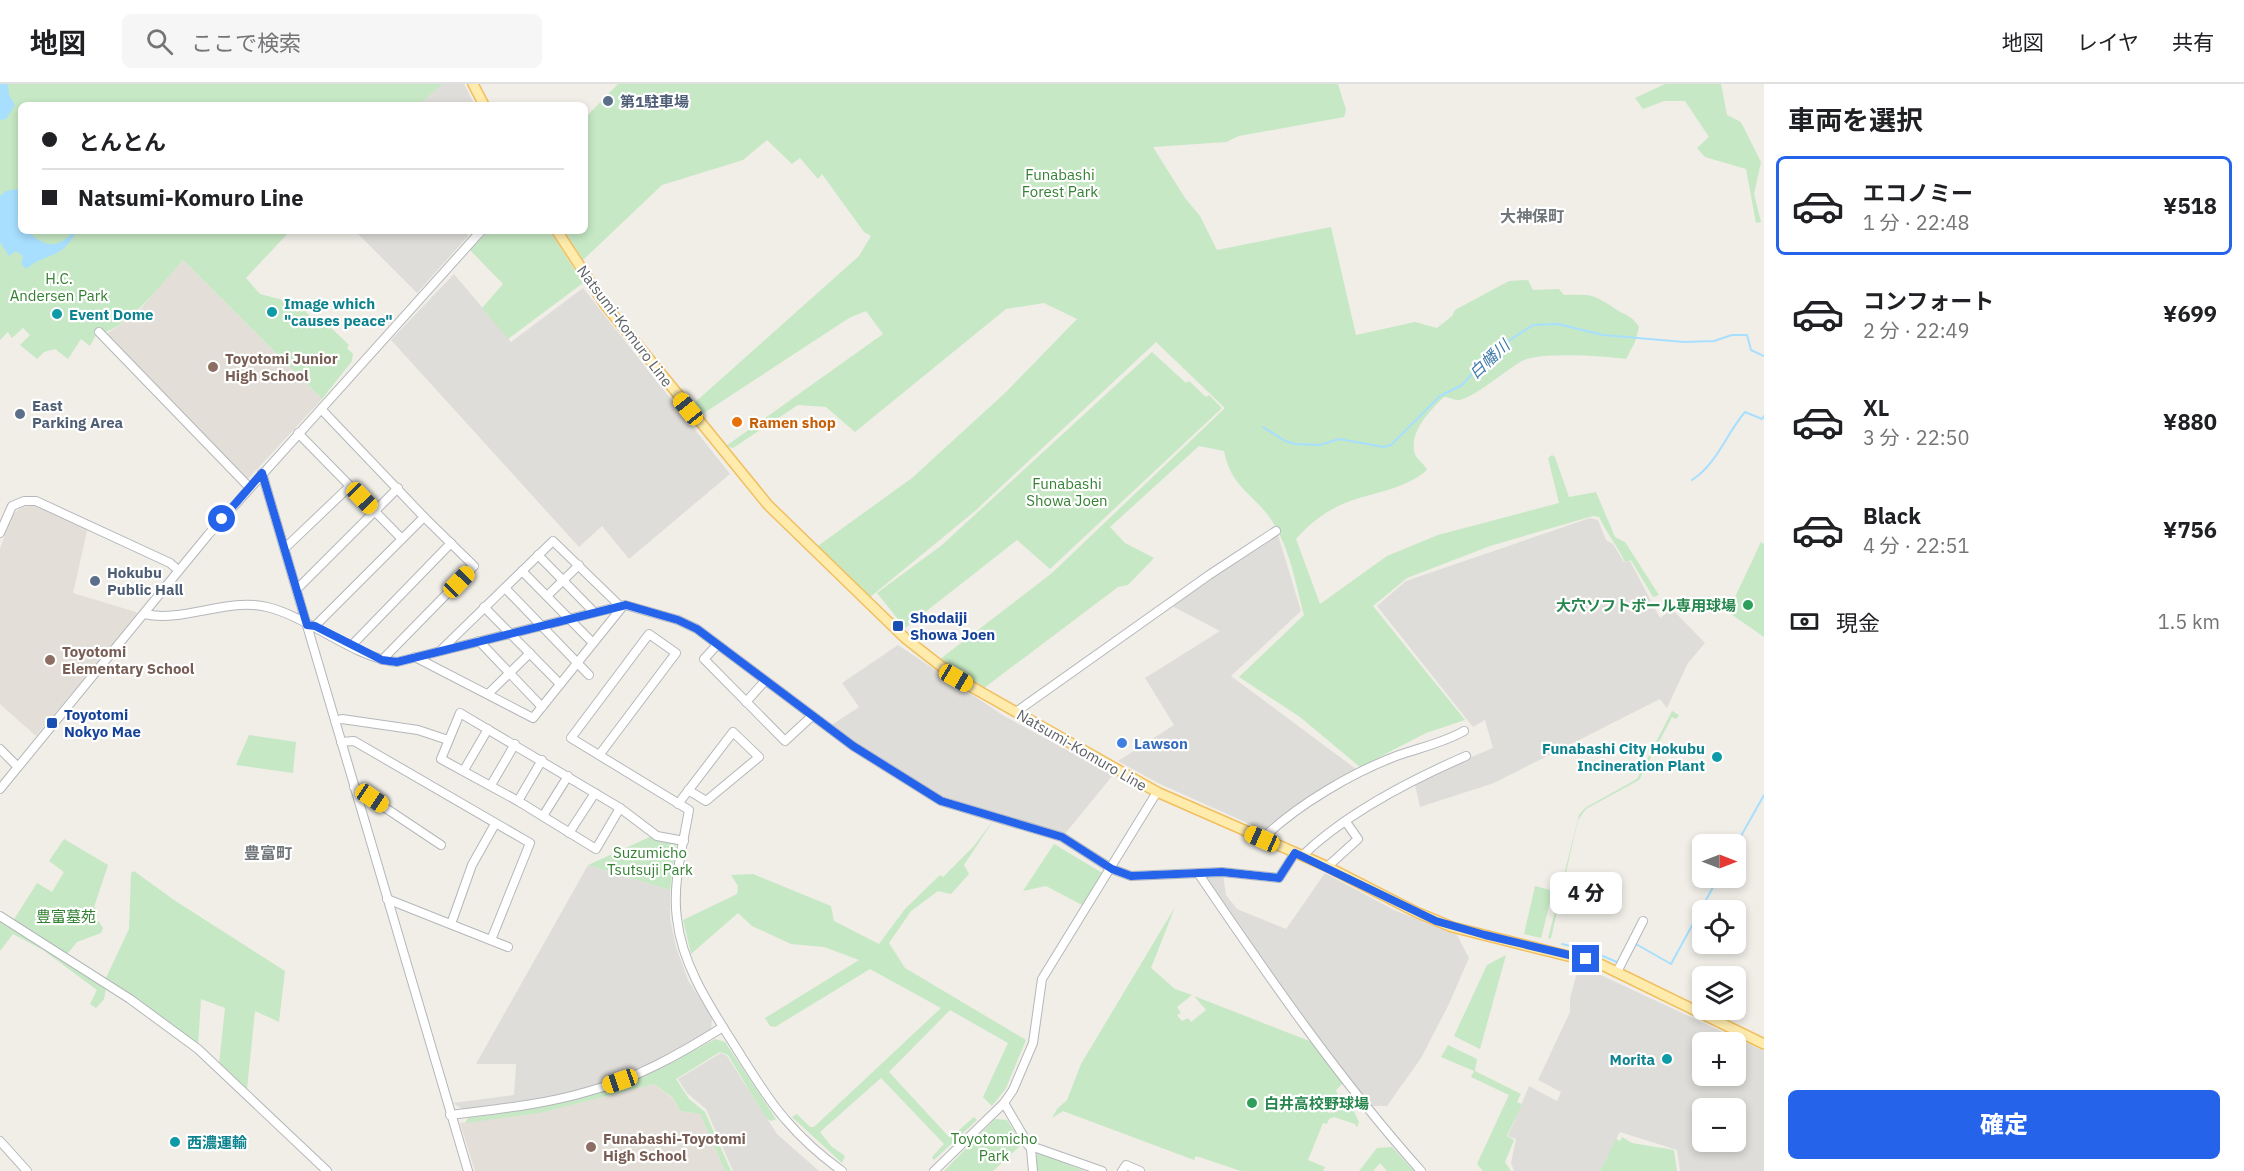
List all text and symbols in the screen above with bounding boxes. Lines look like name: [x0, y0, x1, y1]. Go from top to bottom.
search box: [122, 14, 542, 68]
text: 地図: [30, 24, 86, 61]
icon: search: [143, 25, 176, 58]
text: ここで検索: [191, 28, 301, 57]
text: 地図: [2002, 28, 2044, 56]
text: レイヤ: [2077, 28, 2139, 56]
text: 共有: [2172, 28, 2214, 56]
place label: 第1駐車場: [620, 92, 689, 111]
marker: 第1駐車場: [601, 94, 615, 108]
text: 車両を選択: [1788, 102, 1923, 137]
text: とんとん: [78, 127, 166, 156]
park label: Funabashi Forest Park: [1022, 165, 1098, 201]
text: エコノミー: [1863, 178, 1973, 207]
icon: car: [1791, 179, 1845, 233]
text: Natsumi-Komuro Line: [78, 183, 304, 212]
text: ¥518: [2163, 191, 2217, 220]
district label: 大神保町: [1500, 206, 1564, 226]
text: 1 分 · 22:48: [1863, 209, 1970, 236]
street label: Natsumi-Komuro Line: [573, 262, 677, 390]
park label: H.C. Andersen Park: [10, 269, 108, 305]
text: コンフォート: [1863, 286, 1994, 315]
icon: car: [1791, 287, 1845, 341]
place label: Image which "causes peace": [284, 294, 393, 330]
text: ¥699: [2163, 299, 2217, 328]
place label: Event Dome: [69, 305, 153, 324]
marker: Image which "causes peace": [265, 305, 279, 319]
marker: Event Dome: [50, 307, 64, 321]
text: 2 分 · 22:49: [1863, 317, 1970, 344]
water label: 白幡川: [1465, 334, 1515, 383]
place label: Toyotomi Junior High School: [225, 349, 338, 385]
marker: Toyotomi Junior High School: [206, 360, 220, 374]
car: [670, 389, 706, 429]
text: XL: [1863, 393, 1889, 422]
icon: car: [1791, 395, 1845, 449]
place label: East Parking Area: [32, 396, 124, 432]
marker: East Parking Area: [13, 407, 27, 421]
text: ¥880: [2163, 407, 2217, 436]
place label: Ramen shop: [749, 413, 836, 432]
marker: Ramen shop: [730, 415, 744, 429]
text: 3 分 · 22:50: [1863, 424, 1970, 451]
park label: Funabashi Showa Joen: [1026, 474, 1108, 510]
car: [343, 479, 381, 517]
text: Black: [1863, 501, 1921, 530]
icon: car: [1791, 503, 1845, 557]
route start: [208, 505, 235, 532]
text: ¥756: [2163, 515, 2217, 544]
text: 4 分 · 22:51: [1863, 532, 1970, 559]
place label: Hokubu Public Hall: [107, 563, 184, 599]
car: [440, 563, 478, 601]
marker: Hokubu Public Hall: [88, 574, 102, 588]
place label: 大穴ソフトボール専用球場: [1556, 596, 1736, 615]
marker: 大穴ソフトボール専用球場: [1741, 598, 1755, 612]
icon: cash: [1788, 605, 1821, 638]
place label: Shodaiji Showa Joen: [910, 608, 995, 644]
text: 現金: [1836, 608, 1880, 637]
text: 1.5 km: [2158, 608, 2220, 635]
marker: Shodaiji Showa Joen: [891, 619, 905, 633]
place label: Toyotomi Elementary School: [62, 642, 195, 678]
marker: Toyotomi Elementary School: [43, 653, 57, 667]
car: [936, 661, 976, 695]
place label: Toyotomi Nokyo Mae: [64, 705, 141, 741]
street label: Natsumi-Komuro Line: [1014, 705, 1150, 795]
marker: Toyotomi Nokyo Mae: [45, 716, 59, 730]
place label: Lawson: [1134, 734, 1188, 753]
marker: Lawson: [1115, 736, 1129, 750]
place label: Funabashi City Hokubu Incineration Plant: [1542, 739, 1705, 775]
marker: Funabashi City Hokubu Incineration Plant: [1710, 750, 1724, 764]
car: [352, 780, 392, 816]
car: [1242, 823, 1282, 855]
north arrow: [1692, 834, 1746, 888]
map controls: [1692, 834, 1746, 1152]
district label: 豊富町: [244, 843, 292, 863]
park label: Suzumicho Tsutsuji Park: [607, 843, 693, 879]
callout: 4 分: [1550, 872, 1622, 914]
text: 4 分: [1568, 879, 1604, 906]
button: locate: [1692, 900, 1746, 954]
park label: 豊富墓苑: [36, 907, 96, 926]
route end: [1572, 945, 1599, 972]
button: layers: [1692, 966, 1746, 1020]
button: +: [1692, 1032, 1746, 1086]
place label: Morita: [1610, 1050, 1655, 1069]
marker: Morita: [1660, 1052, 1674, 1066]
car: [600, 1067, 640, 1095]
button: 確定: [1788, 1090, 2220, 1159]
place label: 白井高校野球場: [1264, 1094, 1369, 1113]
marker: 白井高校野球場: [1245, 1096, 1259, 1110]
button: −: [1692, 1098, 1746, 1152]
place label: Funabashi-Toyotomi High School: [603, 1129, 746, 1165]
park label: Toyotomicho Park: [951, 1129, 1037, 1165]
place label: 西濃運輸: [187, 1133, 247, 1152]
marker: 西濃運輸: [168, 1135, 182, 1149]
marker: Funabashi-Toyotomi High School: [584, 1140, 598, 1154]

